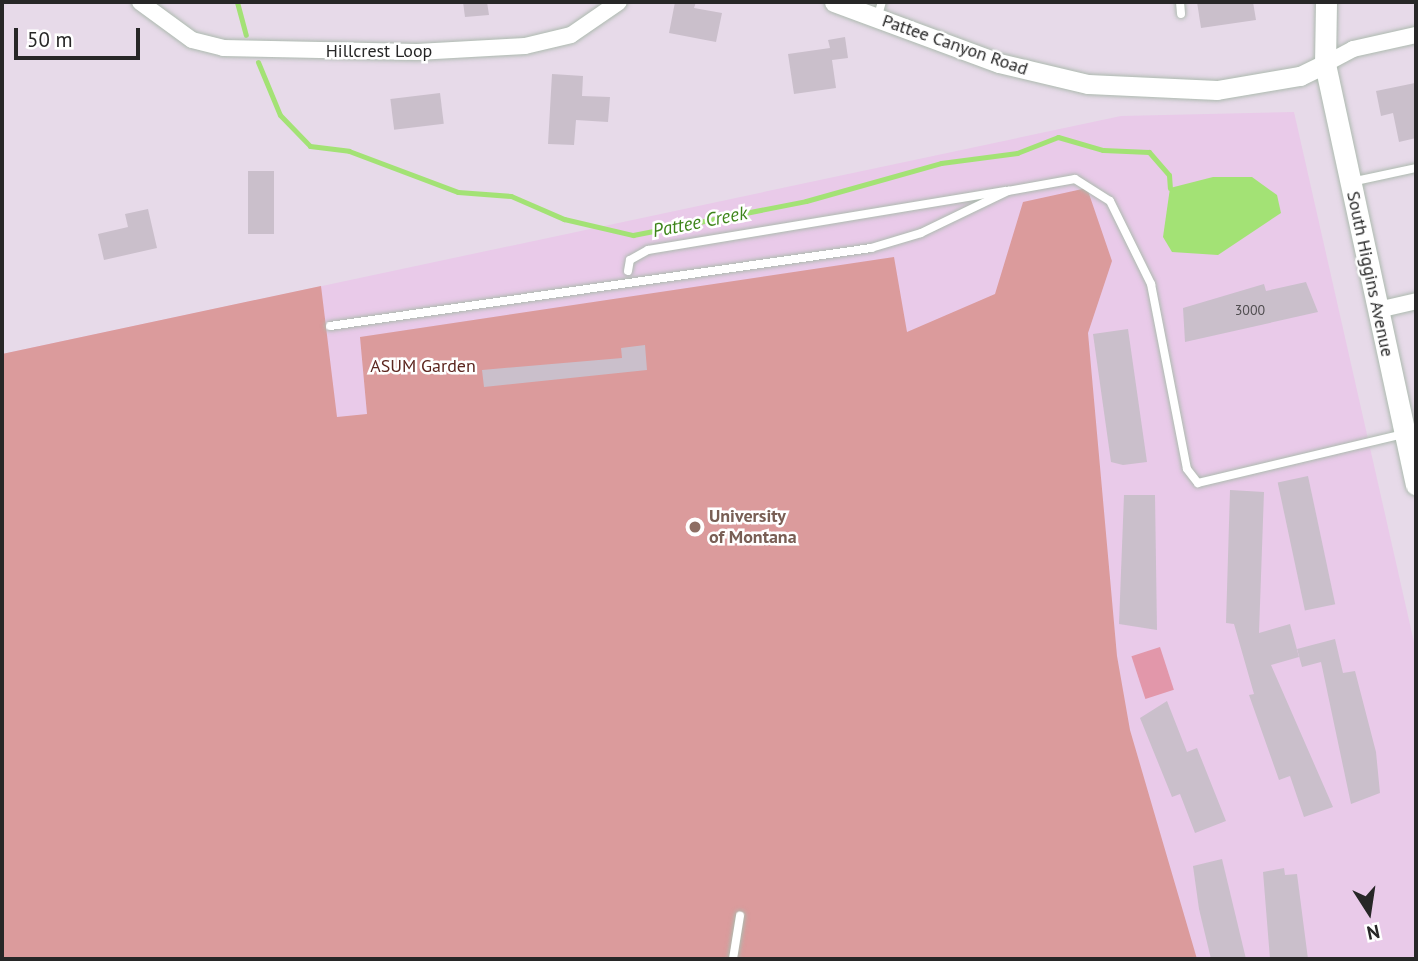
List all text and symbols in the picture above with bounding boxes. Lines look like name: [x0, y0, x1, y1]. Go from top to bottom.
street label: Pattee Canyon Road: [879, 10, 1031, 80]
scale bar: [18, 14, 144, 58]
text: 50 m: [27, 26, 73, 53]
street label: Hillcrest Loop: [326, 40, 432, 62]
street label: South Higgins Avenue: [1342, 189, 1398, 359]
water label: Pattee Creek: [651, 202, 749, 242]
house number: 3000: [1235, 302, 1265, 318]
park label: ASUM Garden: [370, 355, 476, 377]
place label: University of Montana: [709, 506, 797, 548]
marker: University of Montana: [687, 519, 703, 535]
north arrow: [1334, 877, 1404, 947]
text: N: [1365, 920, 1382, 946]

